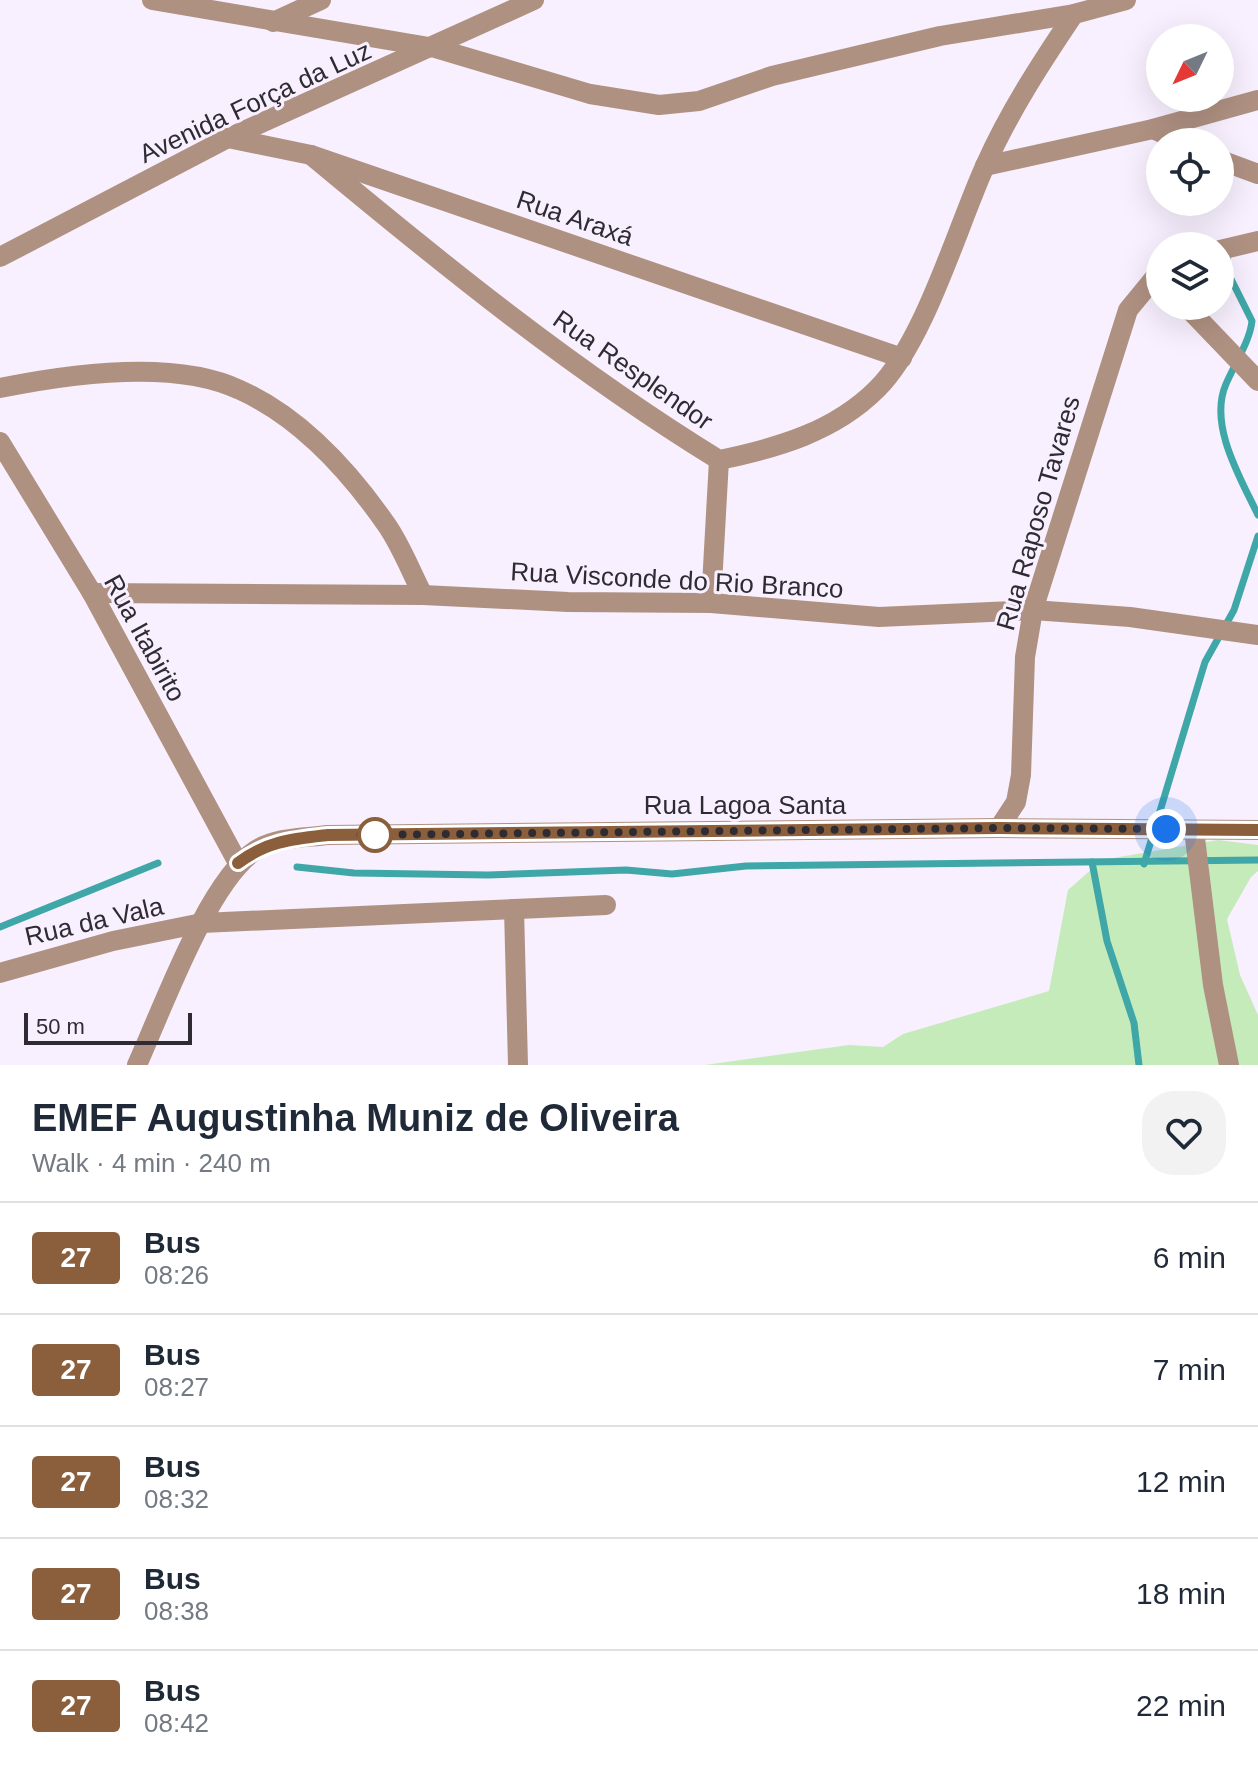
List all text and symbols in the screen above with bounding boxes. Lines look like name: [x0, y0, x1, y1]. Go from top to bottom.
north arrow: [1146, 24, 1234, 112]
map controls: [1146, 24, 1234, 320]
street label: Avenida Força da Luz: [134, 35, 376, 169]
button: locate: [1146, 128, 1234, 216]
street label: Rua Araxá: [513, 184, 638, 252]
button: layers: [1146, 232, 1234, 320]
street label: Rua Resplendor: [547, 304, 719, 436]
street label: Rua Raposo Tavares: [990, 392, 1086, 634]
street label: Rua Visconde do Rio Branco: [510, 556, 844, 604]
street label: Rua Itabirito: [98, 569, 192, 707]
street label: Rua Lagoa Santa: [644, 790, 847, 820]
your location: [1146, 809, 1186, 849]
unlabelled marker: [358, 818, 392, 852]
street label: Rua da Vala: [22, 890, 167, 951]
scale bar: [24, 1009, 192, 1045]
text: 50 m: [36, 1014, 85, 1039]
button: heart: [1142, 1091, 1226, 1175]
text: EMEF Augustinha Muniz de Oliveira: [32, 1097, 679, 1139]
text: Walk · 4 min · 240 m: [32, 1148, 271, 1178]
text: Bus: [144, 1226, 201, 1259]
text: 6 min: [1153, 1241, 1226, 1274]
text: 27: [60, 1242, 92, 1273]
text: 08:26: [144, 1260, 209, 1290]
text: Bus: [144, 1338, 201, 1371]
text: 7 min: [1153, 1353, 1226, 1386]
text: 27: [60, 1354, 92, 1385]
text: 08:27: [144, 1372, 209, 1402]
text: Bus: [144, 1450, 201, 1483]
text: 12 min: [1136, 1465, 1226, 1498]
text: 27: [60, 1466, 92, 1497]
text: 08:32: [144, 1484, 209, 1514]
text: Bus: [144, 1562, 201, 1595]
text: 18 min: [1136, 1577, 1226, 1610]
text: 27: [60, 1578, 92, 1609]
text: 08:38: [144, 1596, 209, 1626]
text: Bus: [144, 1674, 201, 1707]
text: 22 min: [1136, 1689, 1226, 1722]
text: 27: [60, 1690, 92, 1721]
text: 08:42: [144, 1708, 209, 1738]

